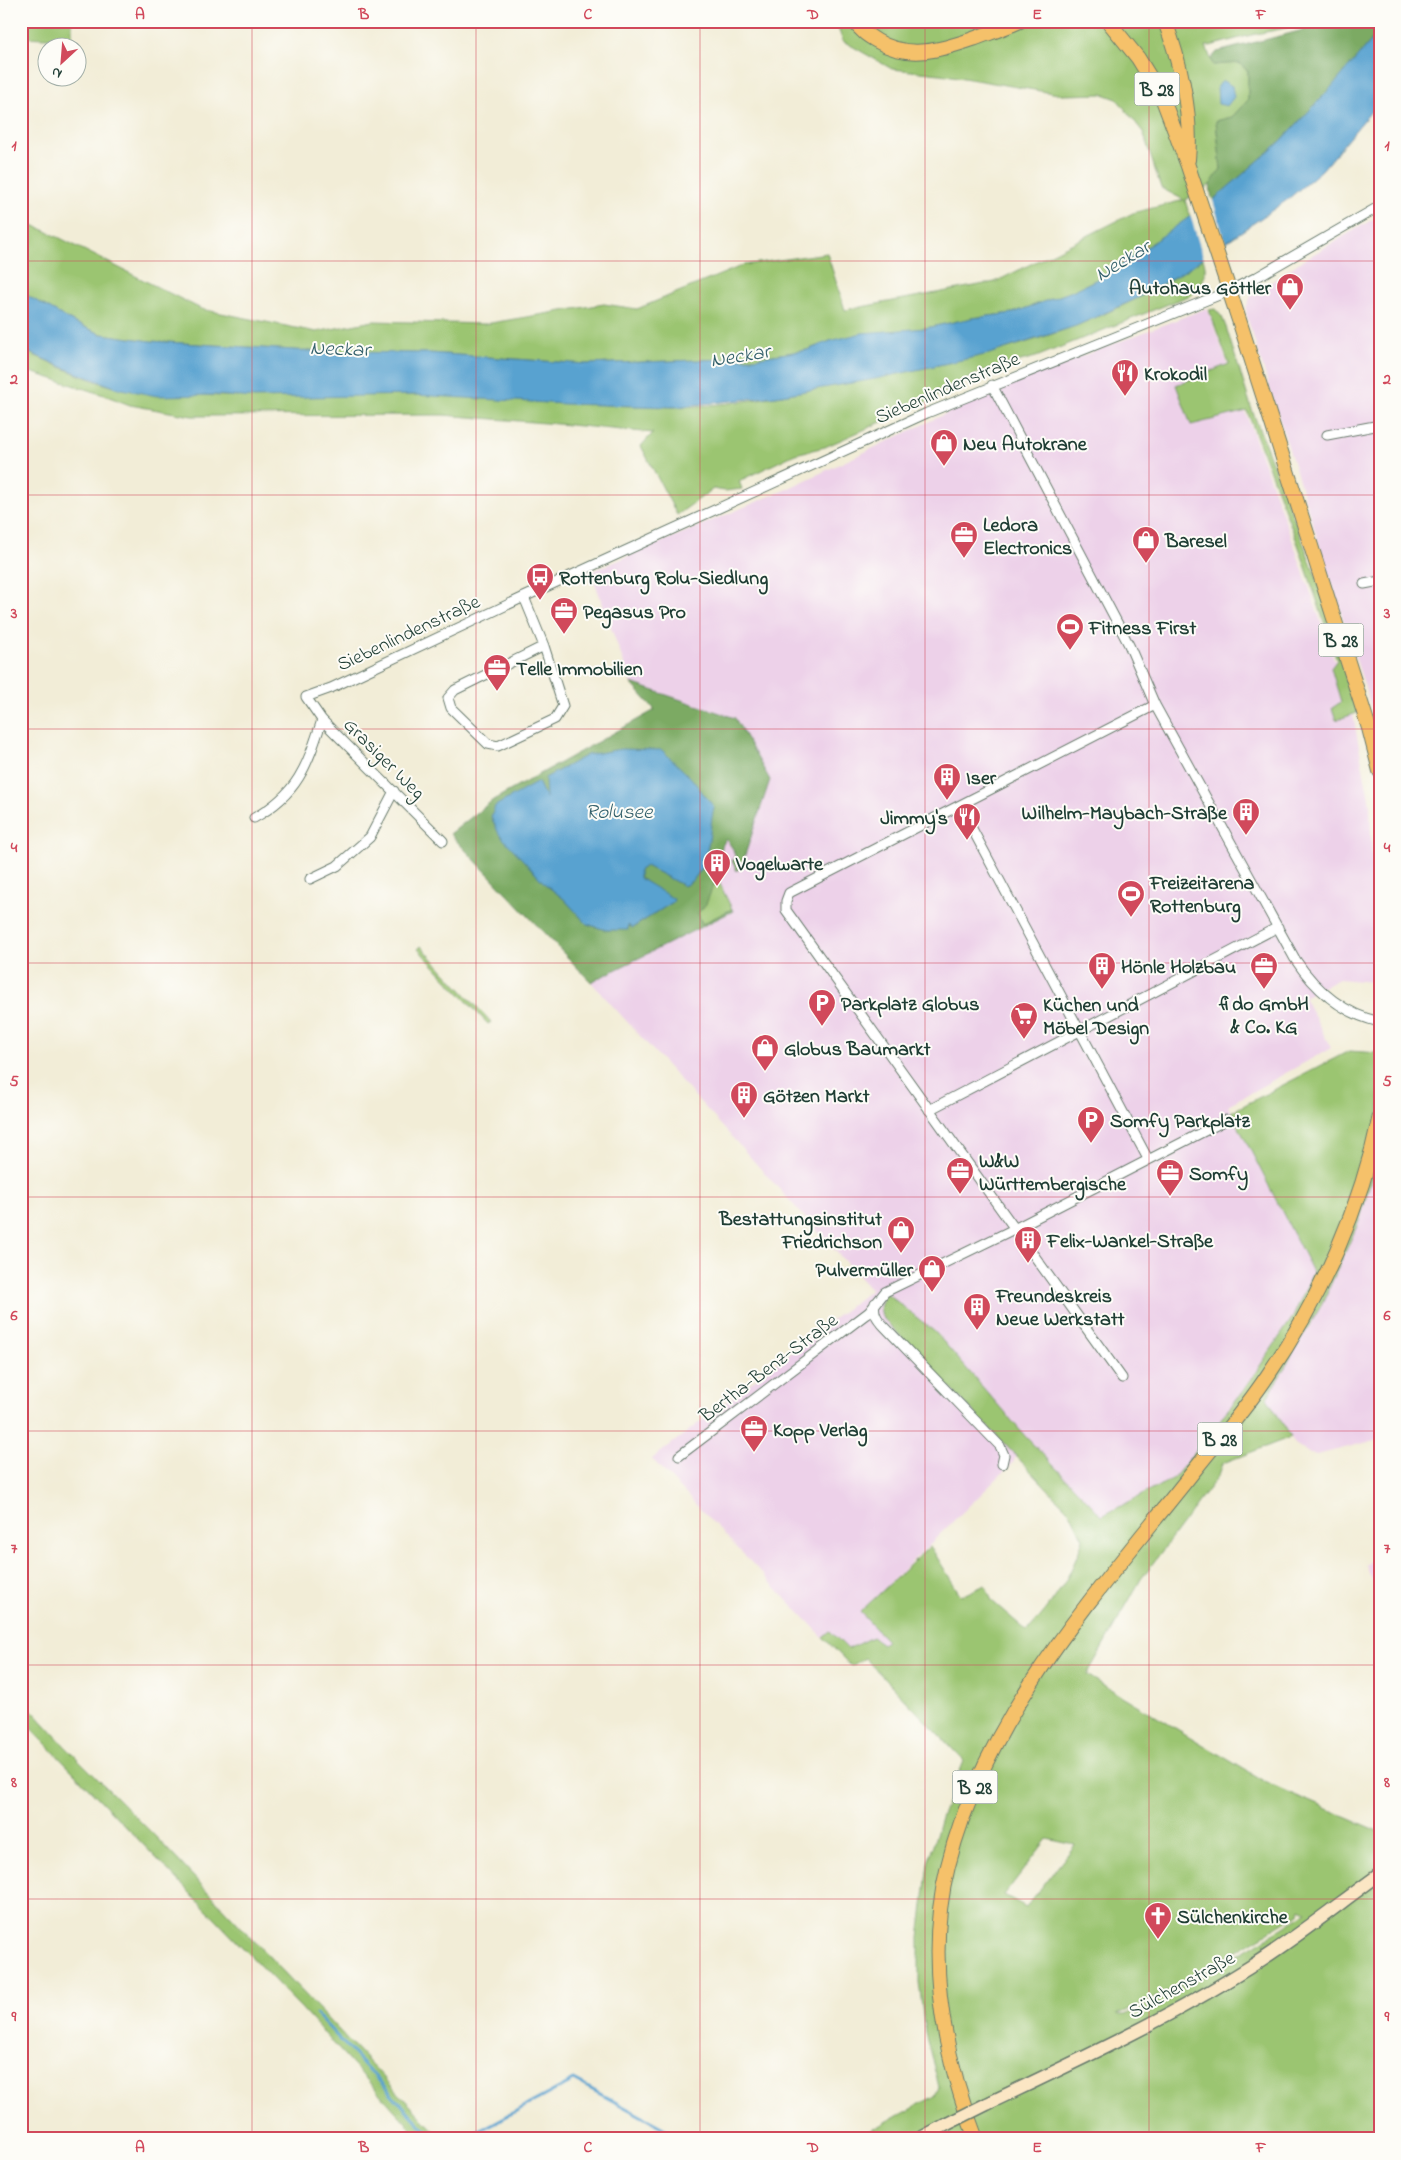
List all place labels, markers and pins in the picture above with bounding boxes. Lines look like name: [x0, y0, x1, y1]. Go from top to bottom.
shop icon: Autohaus Göttler: [1275, 272, 1305, 311]
place label: Autohaus Göttler: [1129, 275, 1272, 304]
restaurant icon: Krokodil: [1110, 358, 1140, 397]
place label: Krokodil: [1144, 361, 1207, 390]
shop icon: Neu Autokrane: [929, 428, 959, 467]
place label: Neu Autokrane: [963, 431, 1088, 460]
place label: Ledora Electronics: [983, 512, 1072, 564]
office icon: Ledora Electronics: [949, 520, 979, 559]
shop icon: Baresel: [1131, 525, 1161, 564]
place label: Baresel: [1164, 528, 1227, 557]
bus stop icon: Rottenburg Rolu-Siedlung: [525, 562, 555, 601]
place label: Rottenburg Rolu-Siedlung: [559, 565, 768, 595]
office icon: Pegasus Pro: [549, 596, 579, 635]
place label: Pegasus Pro: [583, 599, 686, 629]
sports icon: Fitness First: [1055, 612, 1085, 651]
place label: Fitness First: [1088, 615, 1196, 644]
office icon: Telle Immobilien: [482, 653, 512, 692]
place label: Telle Immobilien: [516, 656, 643, 685]
building icon: Iser: [932, 762, 962, 801]
place label: Iser: [966, 765, 997, 794]
building icon: Wilhelm-Maybach-Straße: [1231, 797, 1261, 836]
place label: Wilhelm-Maybach-Straße: [1021, 800, 1228, 830]
restaurant icon: Jimmy's: [952, 802, 982, 841]
place label: Jimmy's: [880, 805, 948, 835]
building icon: Vogelwarte: [702, 848, 732, 887]
place label: Vogelwarte: [735, 851, 824, 881]
place label: Freizeitarena Rottenburg: [1149, 870, 1255, 923]
sports icon: Freizeitarena Rottenburg: [1116, 879, 1146, 918]
building icon: Hönle Holzbau: [1087, 951, 1117, 990]
office icon: fido GmbH & Co. KG: [1249, 951, 1279, 990]
place label: Hönle Holzbau: [1121, 954, 1236, 983]
parking icon: Parkplatz Globus: [807, 988, 837, 1027]
place label: Parkplatz Globus: [841, 991, 980, 1020]
place label: fido GmbH & Co. KG: [1218, 991, 1309, 1043]
place label: Küchen und Möbel Design: [1043, 992, 1149, 1045]
supermarket icon: Küchen und Möbel Design: [1009, 1001, 1039, 1040]
shop icon: Globus Baumarkt: [750, 1033, 780, 1072]
place label: Globus Baumarkt: [784, 1036, 931, 1065]
building icon: Götzen Markt: [729, 1080, 759, 1119]
place label: Götzen Markt: [763, 1083, 870, 1112]
parking icon: Somfy Parkplatz: [1076, 1105, 1106, 1144]
place label: Somfy Parkplatz: [1110, 1108, 1250, 1138]
place label: W&W Württembergische: [979, 1148, 1127, 1201]
office icon: W&W Württembergische: [945, 1156, 975, 1195]
office icon: Somfy: [1155, 1158, 1185, 1197]
place label: Somfy: [1189, 1161, 1248, 1191]
place label: Bestattungsinstitut Friedrichson: [718, 1206, 882, 1258]
shop icon: Bestattungsinstitut Friedrichson: [886, 1215, 916, 1254]
building icon: Felix-Wankel-Straße: [1013, 1225, 1043, 1264]
place label: Felix-Wankel-Straße: [1046, 1228, 1214, 1257]
shop icon: Pulvermüller: [917, 1254, 947, 1293]
place label: Pulvermüller: [816, 1257, 914, 1286]
place label: Freundeskreis Neue Werkstatt: [995, 1283, 1125, 1335]
building icon: Freundeskreis Neue Werkstatt: [962, 1292, 992, 1331]
office icon: Kopp Verlag: [739, 1414, 769, 1453]
place label: Kopp Verlag: [773, 1417, 868, 1447]
church icon: Sülchenkirche: [1143, 1901, 1173, 1940]
place label: Sülchenkirche: [1177, 1904, 1289, 1933]

